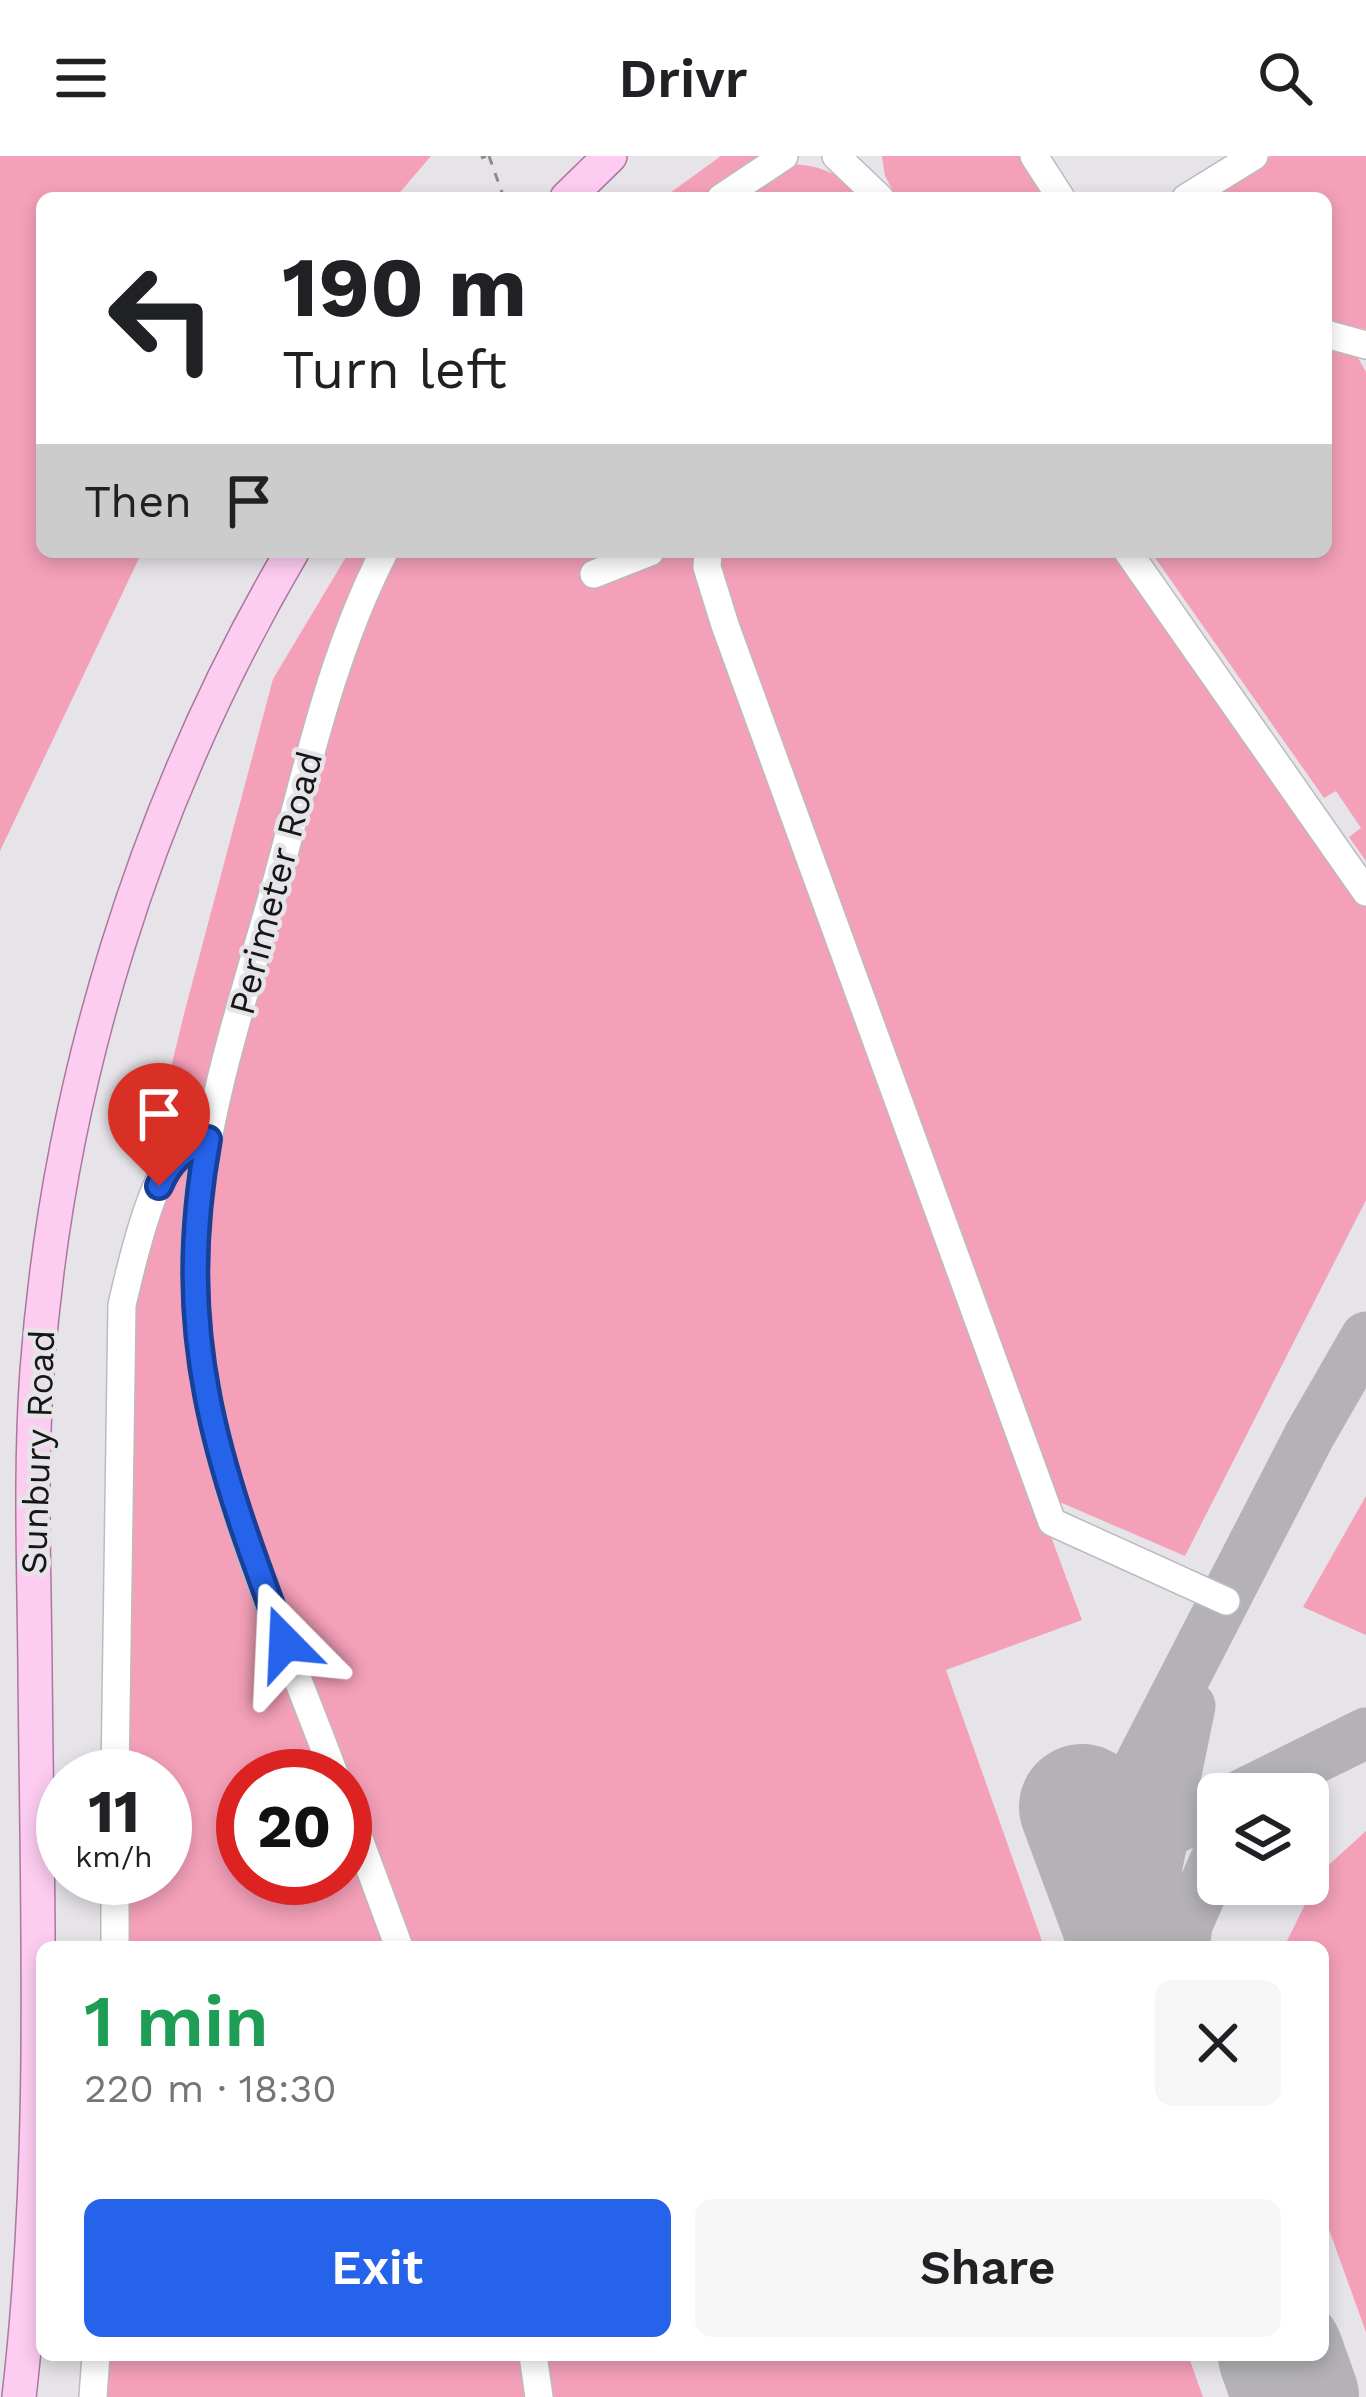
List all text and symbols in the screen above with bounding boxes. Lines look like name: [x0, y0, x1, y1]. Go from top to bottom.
icon: menu: [48, 45, 114, 111]
icon: search: [1252, 45, 1318, 111]
text: Drivr: [619, 47, 747, 110]
text: 190 m: [282, 238, 527, 336]
icon: left: [84, 240, 240, 396]
text: Turn left: [282, 338, 507, 401]
icon: arrive: [216, 468, 282, 534]
text: Then: [84, 475, 192, 528]
street label: Perimeter Road: [221, 747, 331, 1019]
pin: [108, 1063, 210, 1186]
icon: arrive: [126, 1081, 192, 1147]
street label: Sunbury Road: [13, 1329, 63, 1575]
position arrow: [222, 1580, 348, 1706]
speed limit sign: 20: [216, 1749, 372, 1905]
map controls: [1197, 1773, 1329, 1905]
button: layers: [1197, 1773, 1329, 1905]
text: 11: [88, 1776, 140, 1847]
text: km/h: [75, 1839, 153, 1874]
text: 1 min: [84, 1979, 269, 2063]
button: close: [1155, 1980, 1281, 2106]
text: 220 m · 18:30: [84, 2066, 337, 2111]
button: Exit: [84, 2199, 671, 2337]
button: Share: [695, 2199, 1281, 2337]

